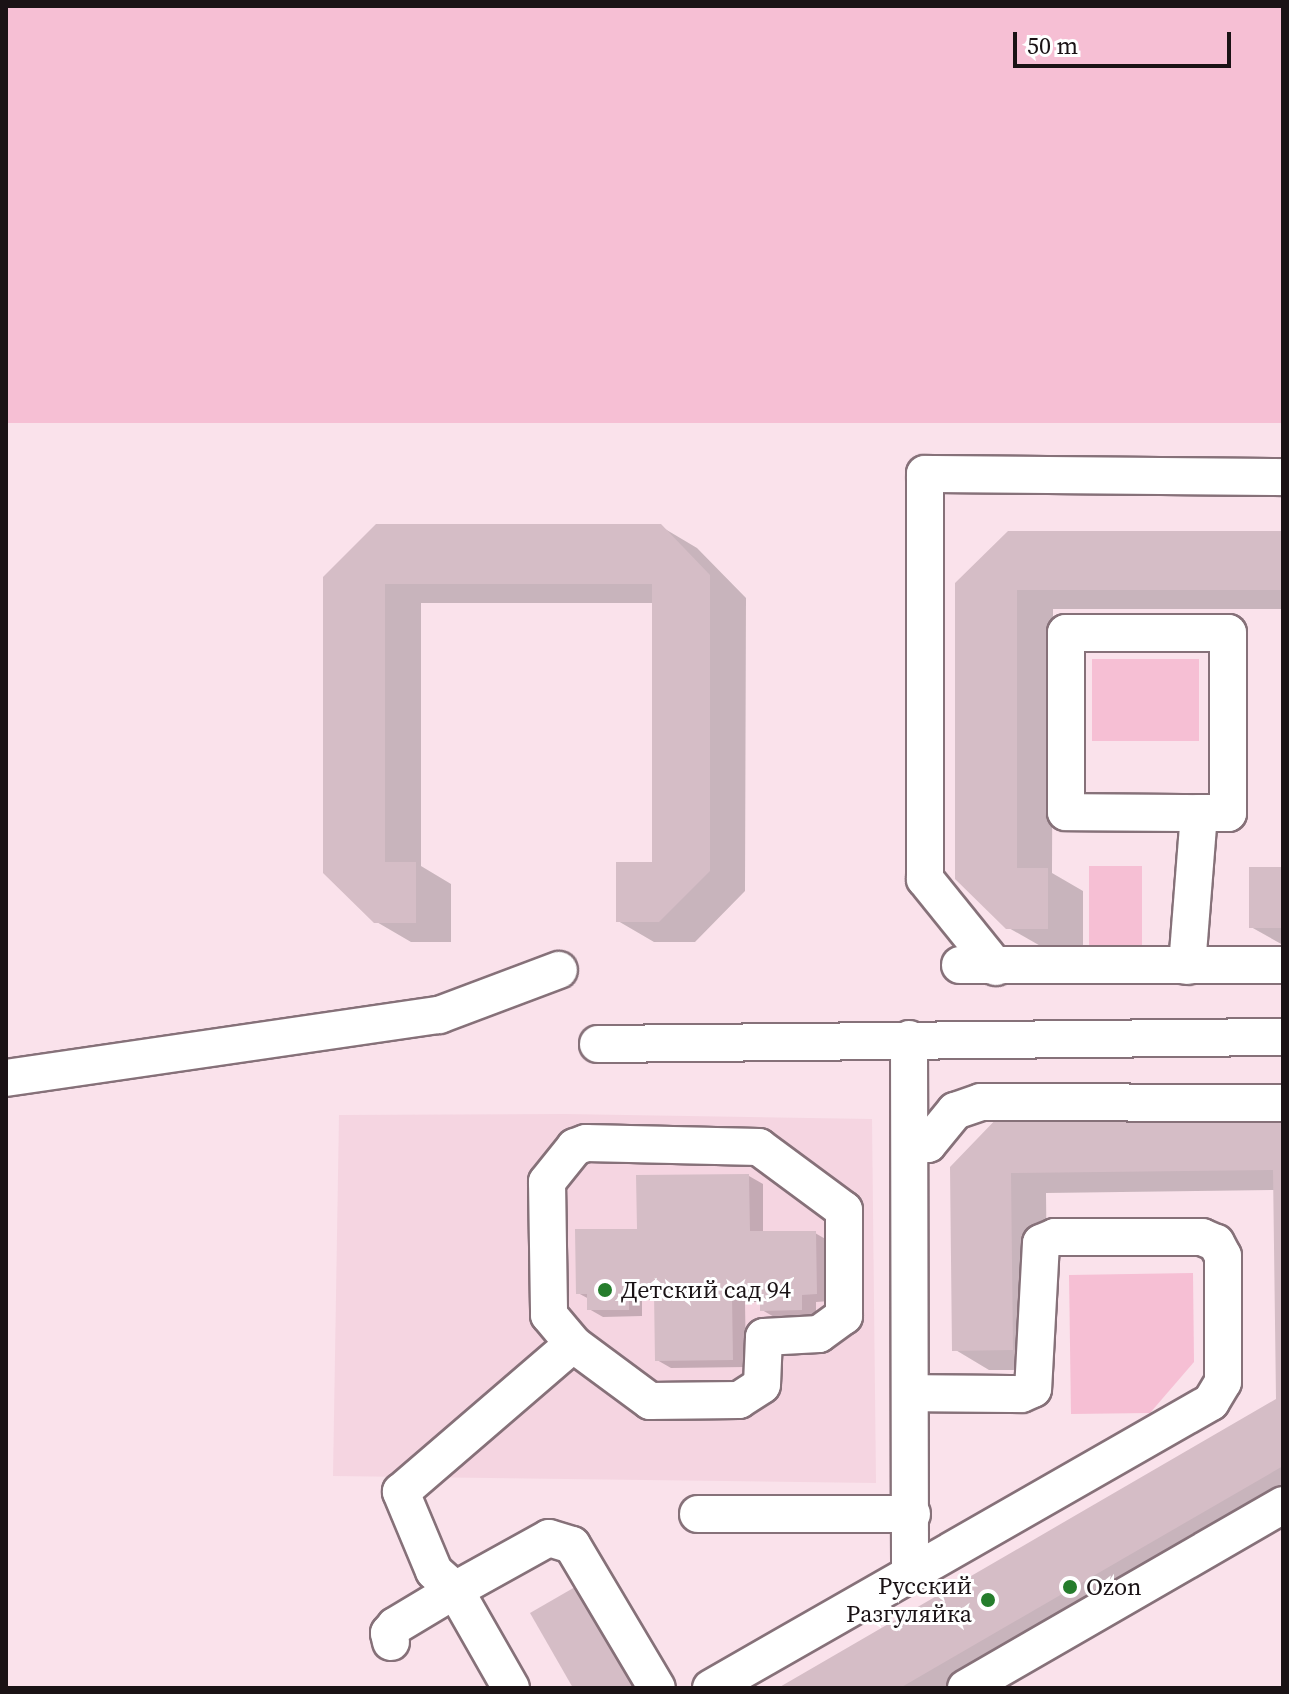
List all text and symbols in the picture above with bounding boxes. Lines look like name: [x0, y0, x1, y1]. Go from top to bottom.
scale bar: [1017, 16, 1235, 66]
text: 50 m: [1027, 29, 1078, 62]
place label: Детский сад 94: [621, 1276, 791, 1304]
marker: Детский сад 94: [596, 1281, 614, 1299]
place label: Русский Разгуляйка: [846, 1572, 972, 1628]
place label: Ozon: [1086, 1573, 1142, 1601]
marker: Ozon: [1061, 1578, 1079, 1596]
marker: Русский Разгуляйка: [979, 1591, 997, 1609]

